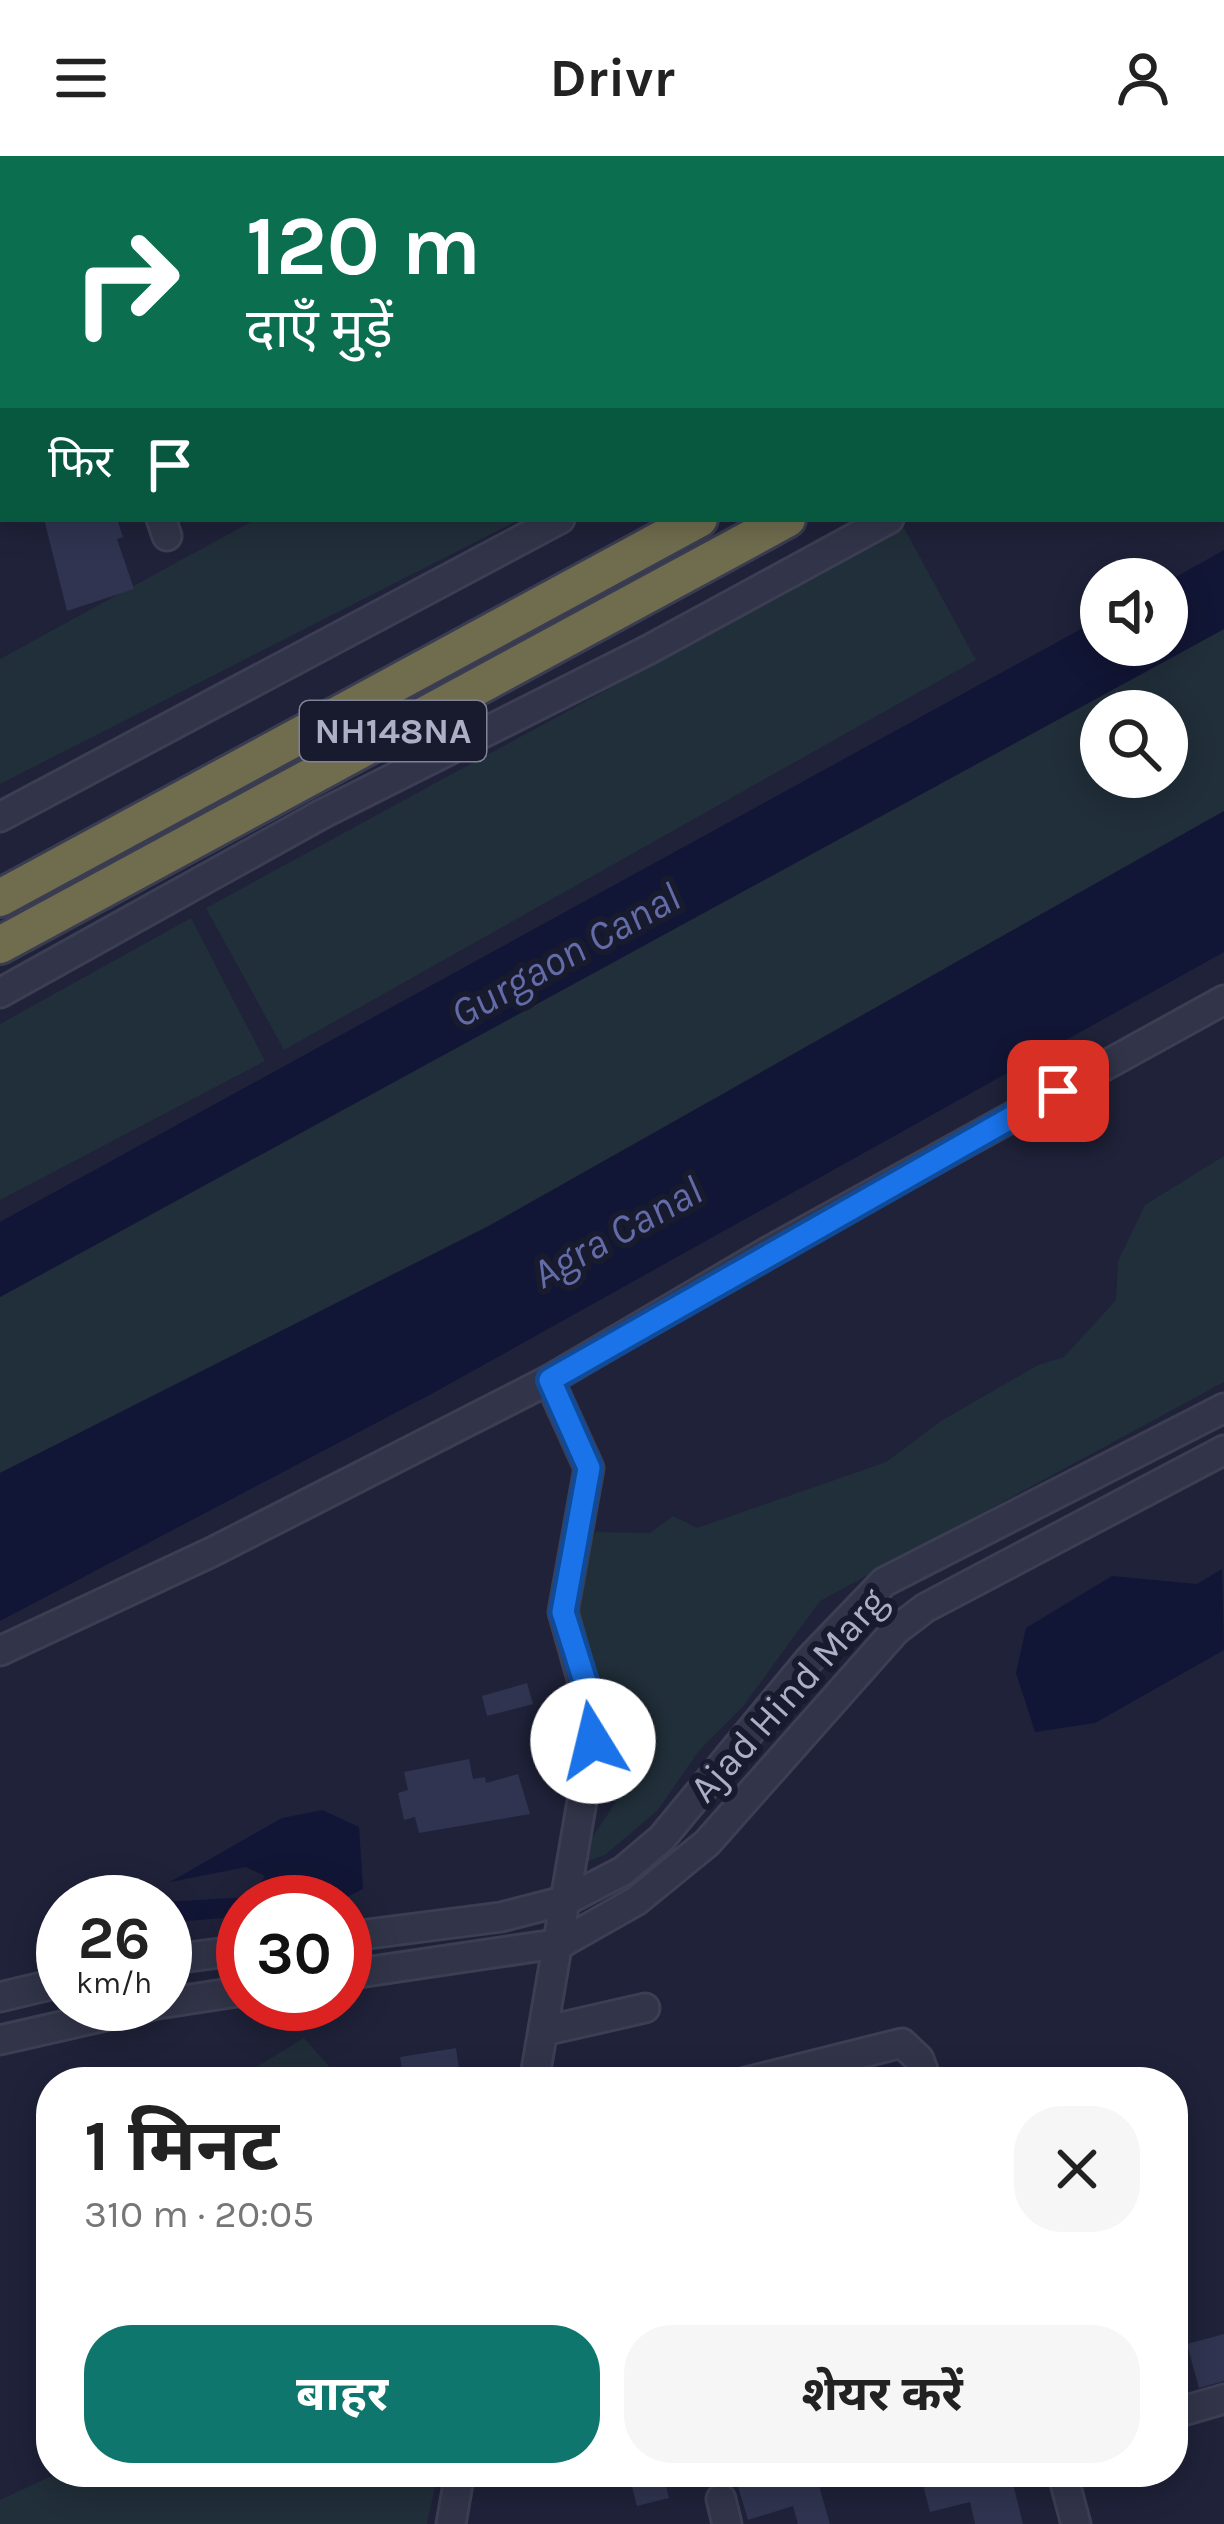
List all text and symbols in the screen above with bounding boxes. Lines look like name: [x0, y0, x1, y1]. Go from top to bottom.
icon: menu: [48, 45, 114, 111]
icon: person: [1110, 45, 1176, 111]
text: Drivr: [549, 46, 675, 110]
text: 120 m: [246, 197, 481, 295]
icon: right: [48, 204, 204, 360]
text: दाएँ मुड़ें: [246, 297, 393, 361]
icon: arrive: [137, 432, 203, 498]
text: फिर: [48, 436, 113, 488]
map controls: [1080, 558, 1188, 798]
button: sound: [1080, 558, 1188, 666]
button: search: [1080, 690, 1188, 798]
road number: NH148NA: [300, 701, 486, 761]
water label: Gurgaon Canal: [441, 871, 689, 1039]
pin: [1007, 1040, 1109, 1142]
icon: arrive: [1025, 1058, 1091, 1124]
water label: Agra Canal: [523, 1165, 711, 1299]
street label: Ajad Hind Marg: [680, 1579, 896, 1811]
position arrow: [530, 1678, 656, 1804]
speed limit sign: 30: [216, 1875, 372, 2031]
text: 26: [78, 1903, 150, 1973]
text: km/h: [76, 1965, 152, 2001]
text: 1 मिनट: [84, 2104, 279, 2188]
button: close: [1014, 2106, 1140, 2232]
text: 310 m · 20:05: [84, 2191, 314, 2237]
button: बाहर: [84, 2325, 600, 2463]
button: शेयर करें: [624, 2325, 1140, 2463]

